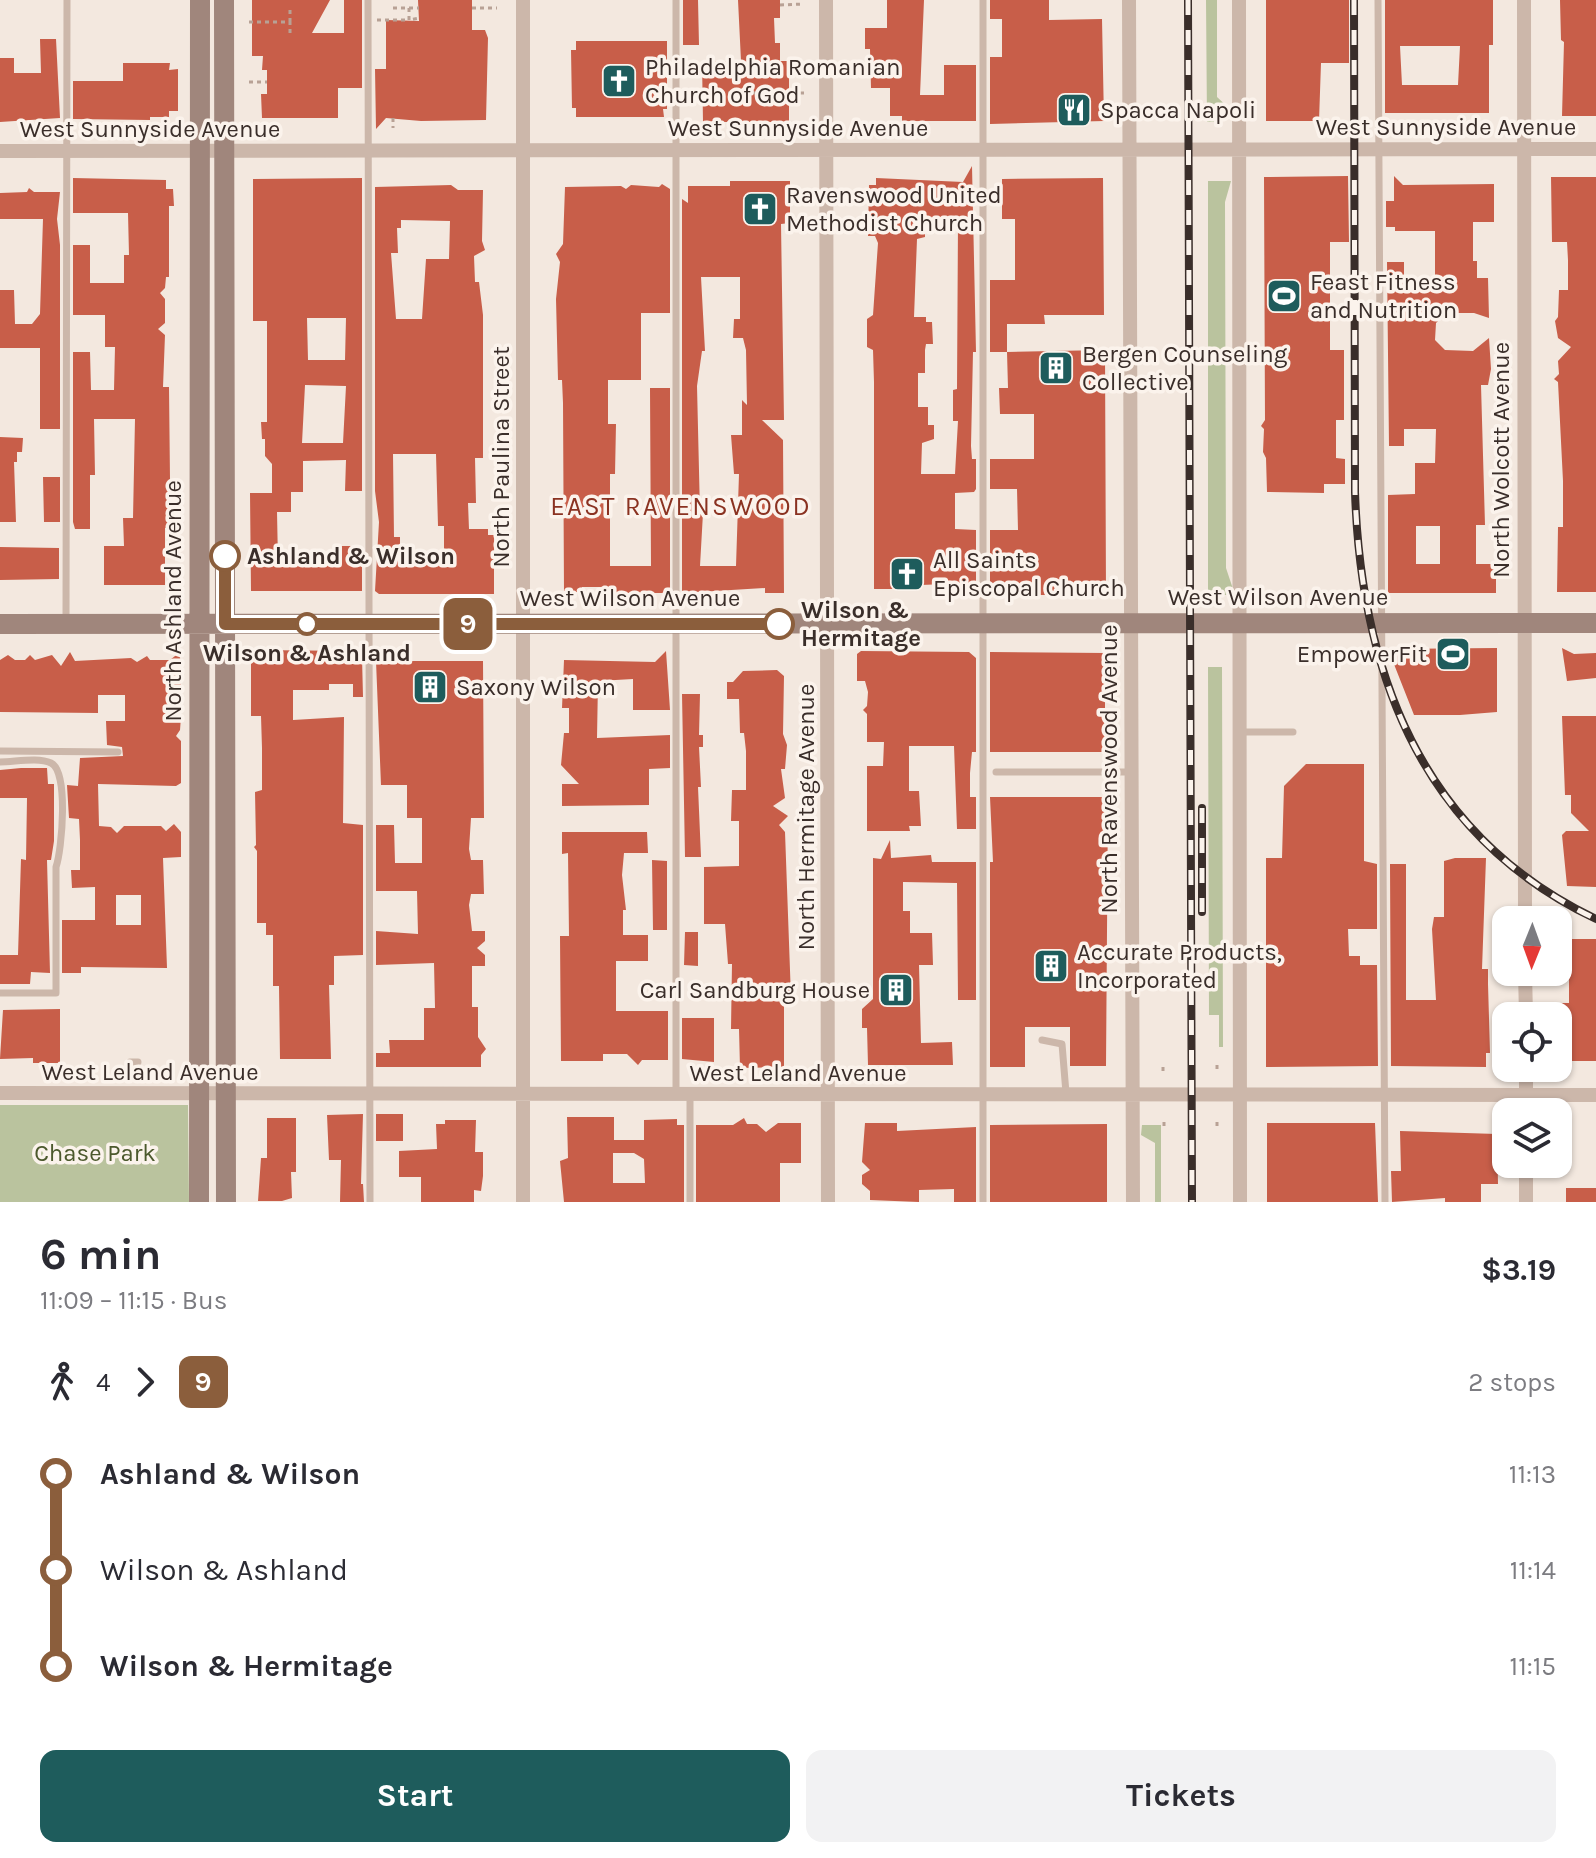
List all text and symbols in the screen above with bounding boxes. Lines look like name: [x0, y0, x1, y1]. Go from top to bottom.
place label: Philadelphia Romanian Church of God: [645, 53, 901, 109]
church icon: Philadelphia Romanian Church of God: [600, 62, 638, 100]
restaurant icon: Spacca Napoli: [1055, 91, 1093, 129]
place label: Spacca Napoli: [1100, 96, 1256, 124]
street label: West Sunnyside Avenue: [1316, 113, 1576, 141]
street label: West Sunnyside Avenue: [668, 114, 928, 142]
street label: West Sunnyside Avenue: [20, 115, 280, 143]
place label: Ravenswood United Methodist Church: [786, 181, 1002, 237]
church icon: Ravenswood United Methodist Church: [741, 190, 779, 228]
place label: Feast Fitness and Nutrition: [1310, 268, 1457, 324]
sports icon: Feast Fitness and Nutrition: [1265, 277, 1303, 315]
place label: Bergen Counseling Collective: [1082, 340, 1288, 396]
street label: North Wolcott Avenue: [1487, 342, 1515, 578]
street label: North Paulina Street: [487, 346, 515, 568]
building icon: Bergen Counseling Collective: [1037, 349, 1075, 387]
street label: North Ashland Avenue: [159, 480, 187, 722]
district label: EAST RAVENSWOOD: [550, 491, 812, 522]
marker: Ashland & Wilson: [210, 541, 240, 571]
place label: Ashland & Wilson: [247, 542, 455, 570]
place label: All Saints Episcopal Church: [933, 546, 1125, 602]
church icon: All Saints Episcopal Church: [888, 555, 926, 593]
street label: West Wilson Avenue: [1168, 583, 1388, 611]
street label: West Wilson Avenue: [520, 584, 740, 612]
place label: Wilson & Hermitage: [801, 596, 921, 652]
line badge: 9: [442, 598, 494, 650]
text: 9: [459, 607, 477, 640]
marker: Wilson & Hermitage: [764, 609, 794, 639]
marker: Wilson & Ashland: [296, 613, 318, 635]
street label: North Ravenswood Avenue: [1095, 624, 1123, 914]
sports icon: EmpowerFit: [1434, 635, 1472, 673]
place label: Wilson & Ashland: [203, 639, 411, 667]
place label: EmpowerFit: [1297, 640, 1427, 668]
building icon: Saxony Wilson: [411, 668, 449, 706]
place label: Saxony Wilson: [456, 673, 616, 701]
street label: North Hermitage Avenue: [792, 684, 820, 950]
north arrow: [1492, 906, 1572, 986]
map controls: [1492, 906, 1572, 1178]
place label: Accurate Products, Incorporated: [1077, 938, 1282, 994]
building icon: Accurate Products, Incorporated: [1032, 947, 1070, 985]
building icon: Carl Sandburg House: [877, 971, 915, 1009]
place label: Carl Sandburg House: [640, 976, 870, 1004]
button: locate: [1492, 1002, 1572, 1082]
street label: West Leland Avenue: [41, 1058, 259, 1086]
street label: West Leland Avenue: [689, 1059, 907, 1087]
button: layers: [1492, 1098, 1572, 1178]
park label: Chase Park: [34, 1139, 156, 1167]
text: 6 min: [40, 1229, 161, 1280]
text: $3.19: [1481, 1252, 1556, 1288]
text: 11:09 – 11:15 · Bus: [40, 1285, 227, 1316]
icon: walk: [40, 1360, 84, 1404]
icon: forward: [123, 1360, 167, 1404]
text: 9: [195, 1365, 212, 1398]
text: 4: [96, 1367, 111, 1398]
text: 2 stops: [1468, 1367, 1556, 1398]
text: Ashland & Wilson: [100, 1456, 360, 1492]
text: 11:13: [1509, 1459, 1556, 1490]
text: Wilson & Ashland: [100, 1552, 348, 1588]
text: 11:14: [1510, 1555, 1556, 1586]
text: Wilson & Hermitage: [100, 1648, 393, 1684]
text: 11:15: [1510, 1651, 1556, 1682]
button: Start: [40, 1750, 790, 1842]
button: Tickets: [806, 1750, 1556, 1842]

